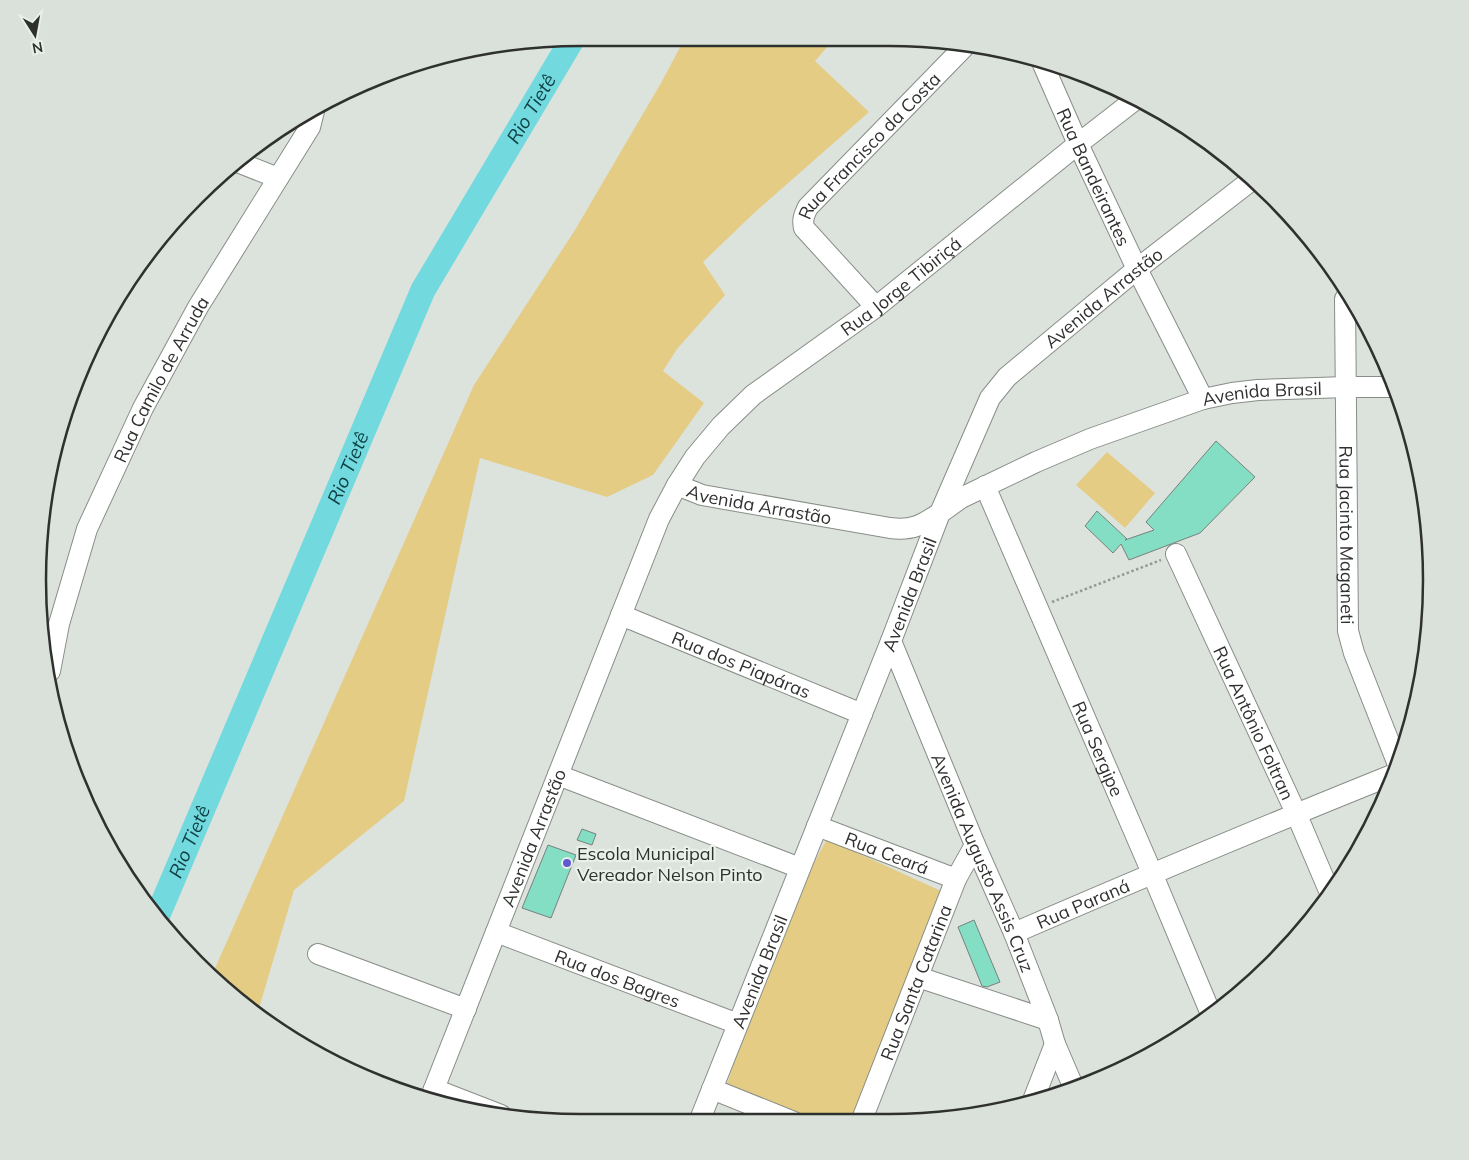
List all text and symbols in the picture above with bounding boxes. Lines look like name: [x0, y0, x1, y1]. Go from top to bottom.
north arrow: [10, 10, 60, 60]
text: N: [31, 38, 44, 58]
street label: Rua Francisco da Costa: [793, 67, 945, 222]
water label: Rio Tietê: [501, 70, 561, 148]
street label: Rua Bandeirantes: [1052, 104, 1136, 250]
street label: Rua Jorge Tibiriçá: [836, 231, 966, 340]
street label: Avenida Arrastão: [1039, 242, 1167, 353]
street label: Rua Camilo de Arruda: [108, 292, 214, 466]
street label: Avenida Brasil: [1200, 376, 1322, 410]
water label: Rio Tietê: [322, 428, 374, 508]
street label: Rua Jacinto Maganeti: [1335, 445, 1359, 625]
street label: Avenida Arrastão: [684, 479, 833, 529]
street label: Avenida Brasil: [877, 534, 941, 655]
street label: Rua dos Piapáras: [669, 626, 814, 703]
street label: Rua Antônio Foltran: [1209, 642, 1300, 803]
street label: Rua Sergipe: [1068, 697, 1129, 800]
street label: Avenida Augusto Assis Cruz: [927, 750, 1040, 975]
street label: Avenida Arrastão: [496, 765, 571, 910]
water label: Rio Tietê: [163, 801, 215, 882]
street label: Rua Ceará: [842, 826, 932, 879]
place label: Escola Municipal Vereador Nelson Pinto: [577, 842, 763, 886]
marker: Escola Municipal Vereador Nelson Pinto: [561, 857, 573, 869]
street label: Rua Paraná: [1033, 873, 1133, 934]
street label: Rua Santa Catarina: [875, 901, 956, 1063]
street label: Avenida Brasil: [726, 911, 792, 1032]
street label: Rua dos Bagres: [552, 944, 683, 1012]

